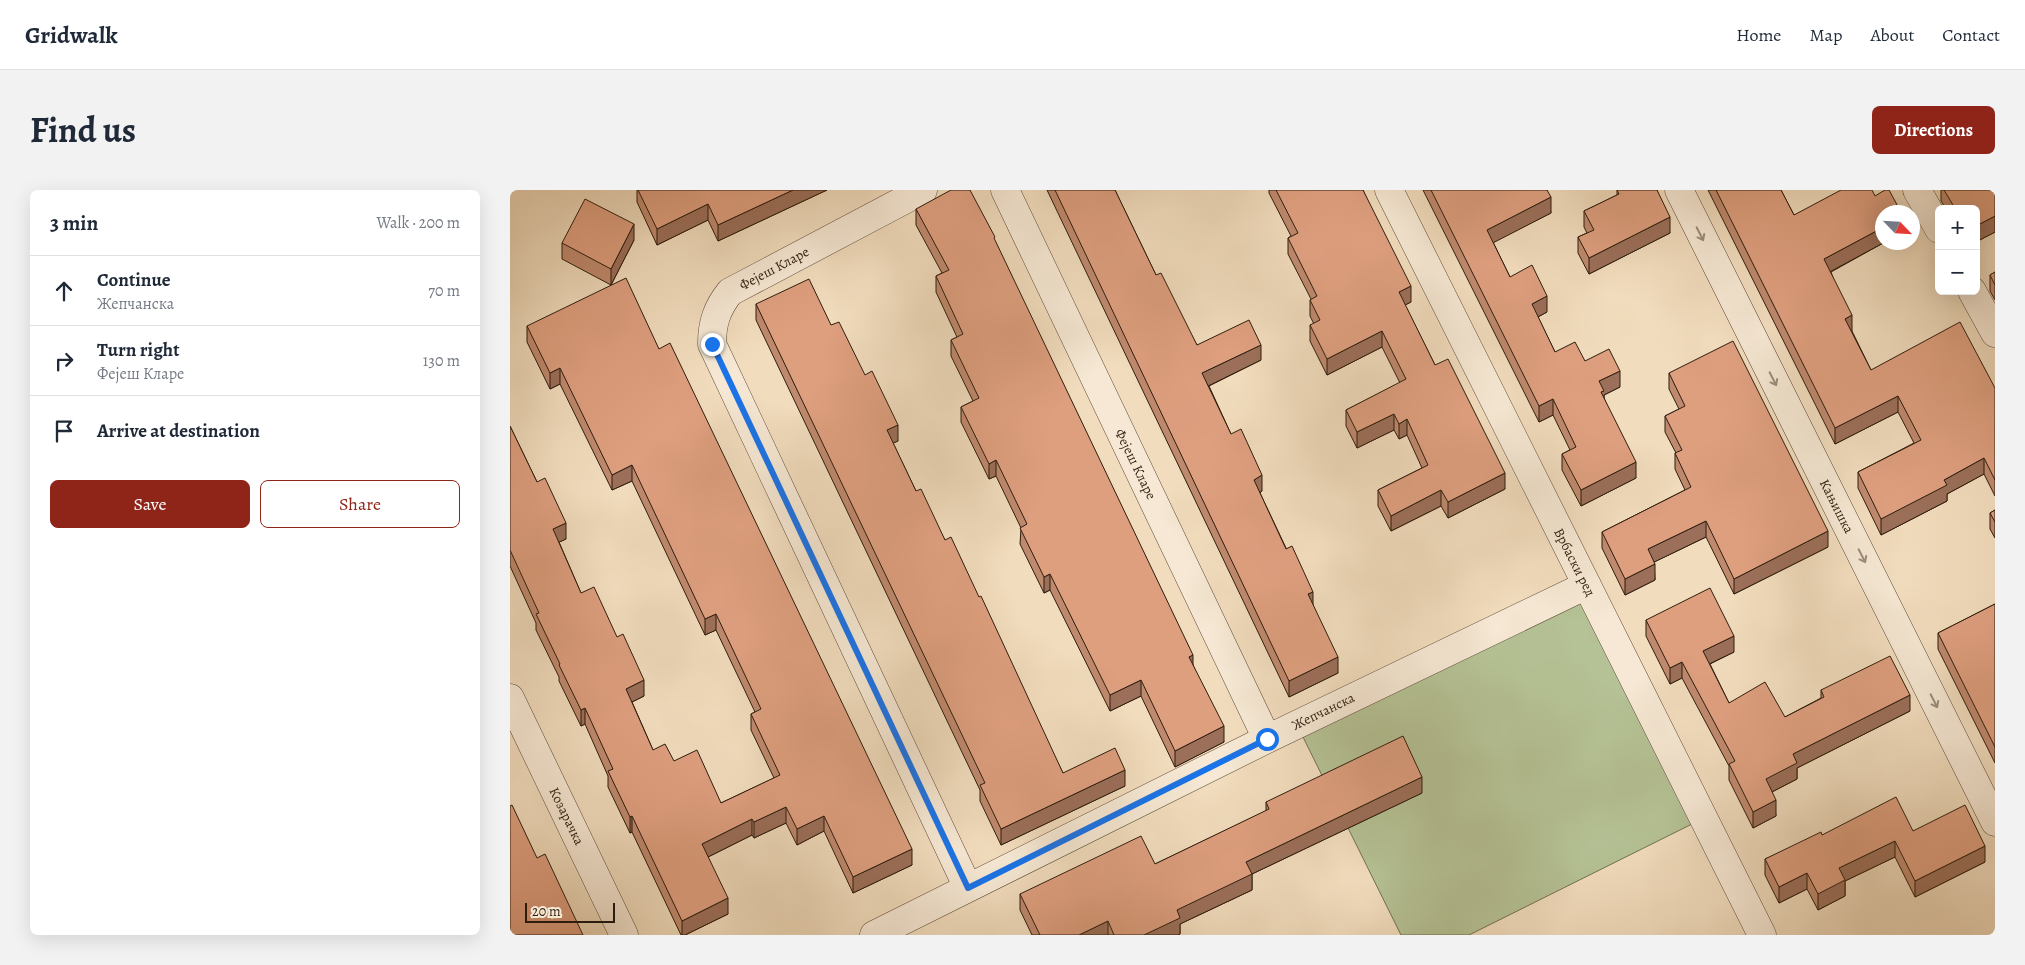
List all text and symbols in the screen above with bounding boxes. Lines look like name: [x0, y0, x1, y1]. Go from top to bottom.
text: Gridwalk: [25, 19, 118, 51]
text: Home: [1736, 23, 1781, 47]
text: Map: [1809, 23, 1842, 47]
text: About: [1870, 23, 1914, 47]
text: Contact: [1942, 23, 2000, 47]
text: Find us: [30, 106, 136, 154]
button: Directions: [1872, 106, 1995, 154]
north arrow: [1875, 205, 1920, 250]
map controls: [1935, 205, 1980, 295]
button: +: [1935, 205, 1980, 250]
text: 3 min: [50, 209, 98, 237]
text: Walk · 200 m: [376, 212, 460, 234]
one-way arrow: [1696, 226, 1706, 241]
street label: Фејеш Кларе: [736, 242, 812, 295]
button: −: [1935, 250, 1980, 295]
text: Continue: [97, 267, 171, 293]
icon: ahead: [50, 277, 78, 305]
text: 70 m: [428, 280, 460, 302]
text: Жепчанска: [97, 293, 174, 315]
route end: [701, 333, 724, 356]
text: Turn right: [97, 337, 179, 363]
icon: right: [50, 347, 78, 375]
text: 130 m: [423, 350, 460, 372]
text: Фејеш Кларе: [97, 363, 184, 385]
one-way arrow: [1769, 371, 1778, 386]
icon: arrive: [50, 417, 78, 445]
text: Arrive at destination: [97, 418, 260, 444]
street label: Фејеш Кларе: [1110, 426, 1161, 503]
street label: Кањишка: [1815, 476, 1859, 537]
button: Save: [50, 480, 250, 528]
button: Share: [260, 480, 460, 528]
street label: Врбаски ред: [1549, 525, 1600, 600]
one-way arrow: [1857, 548, 1867, 563]
street label: Жепчанска: [1289, 688, 1358, 735]
one-way arrow: [1930, 693, 1939, 708]
route start: [1256, 728, 1279, 751]
street label: Козарачка: [544, 784, 589, 849]
scale bar: [525, 900, 615, 923]
text: 20 m: [532, 902, 561, 921]

